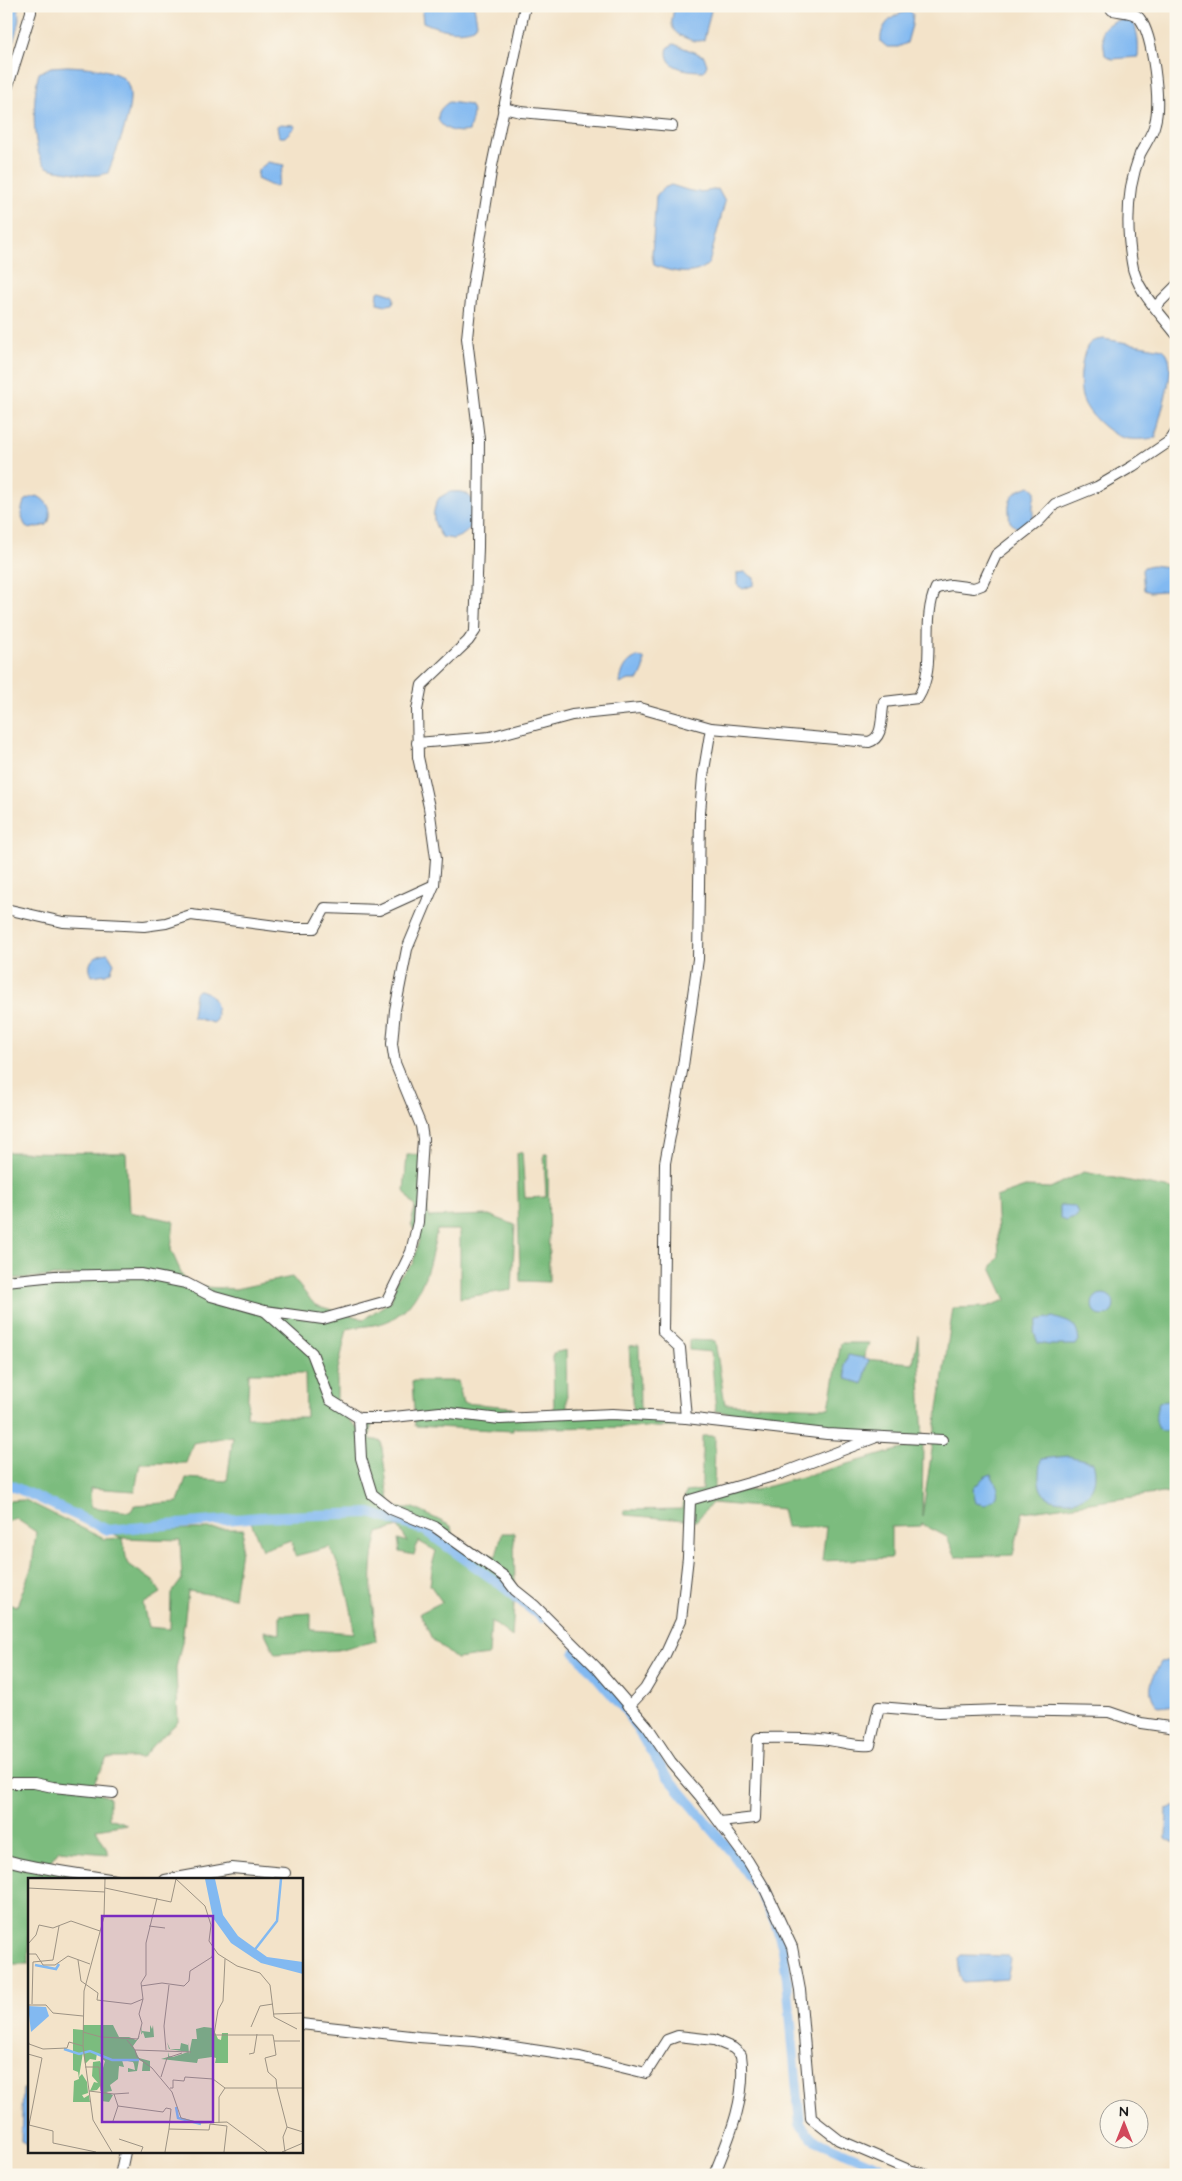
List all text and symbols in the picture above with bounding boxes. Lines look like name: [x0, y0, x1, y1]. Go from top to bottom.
inset map: [28, 1878, 302, 2154]
north arrow: [1100, 2098, 1150, 2148]
text: N: [1120, 2102, 1129, 2122]

